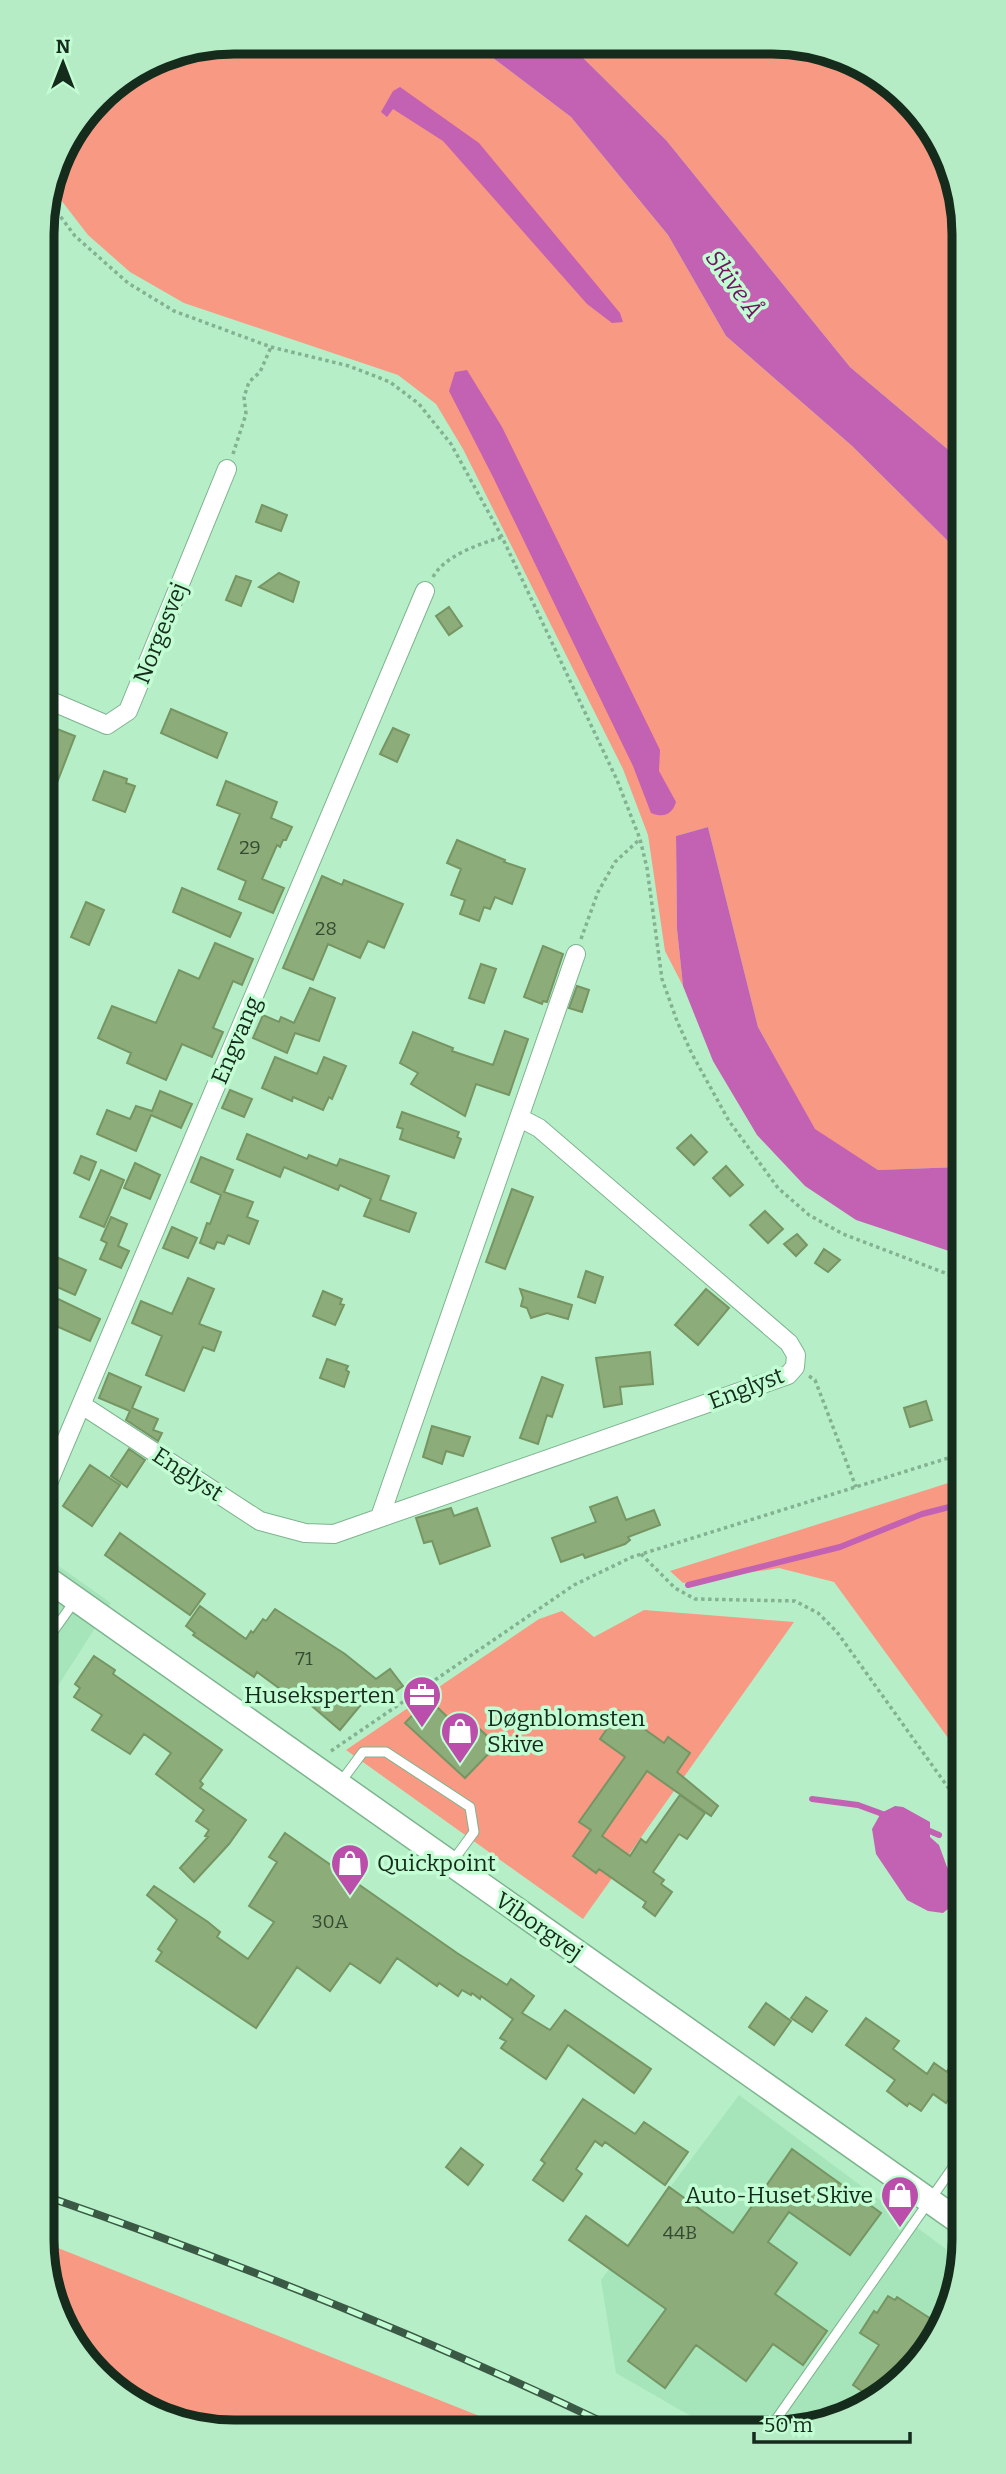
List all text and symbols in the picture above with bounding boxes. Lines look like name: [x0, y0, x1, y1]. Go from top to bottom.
north arrow: [28, 28, 98, 98]
text: N: [56, 35, 71, 58]
water label: Skive Å: [700, 244, 768, 324]
street label: Norgesvej: [127, 578, 193, 688]
house number: 29: [239, 836, 261, 859]
house number: 28: [315, 917, 337, 940]
street label: Engvang: [205, 992, 267, 1088]
street label: Englyst: [704, 1361, 788, 1415]
street label: Englyst: [147, 1441, 229, 1507]
house number: 71: [295, 1647, 313, 1670]
office icon: Huseksperten: [401, 1674, 443, 1729]
place label: Huseksperten: [244, 1681, 395, 1709]
place label: Døgnblomsten Skive: [487, 1704, 645, 1758]
shop icon: Døgnblomsten Skive: [439, 1710, 481, 1765]
shop icon: Quickpoint: [329, 1842, 371, 1897]
place label: Quickpoint: [377, 1849, 496, 1877]
street label: Viborgvej: [490, 1886, 588, 1966]
house number: 30A: [312, 1910, 349, 1933]
shop icon: Auto-Huset Skive: [879, 2174, 921, 2229]
place label: Auto-Huset Skive: [685, 2181, 873, 2209]
house number: 44B: [663, 2221, 697, 2244]
scale bar: [754, 2400, 910, 2444]
text: 50 m: [764, 2412, 813, 2438]

